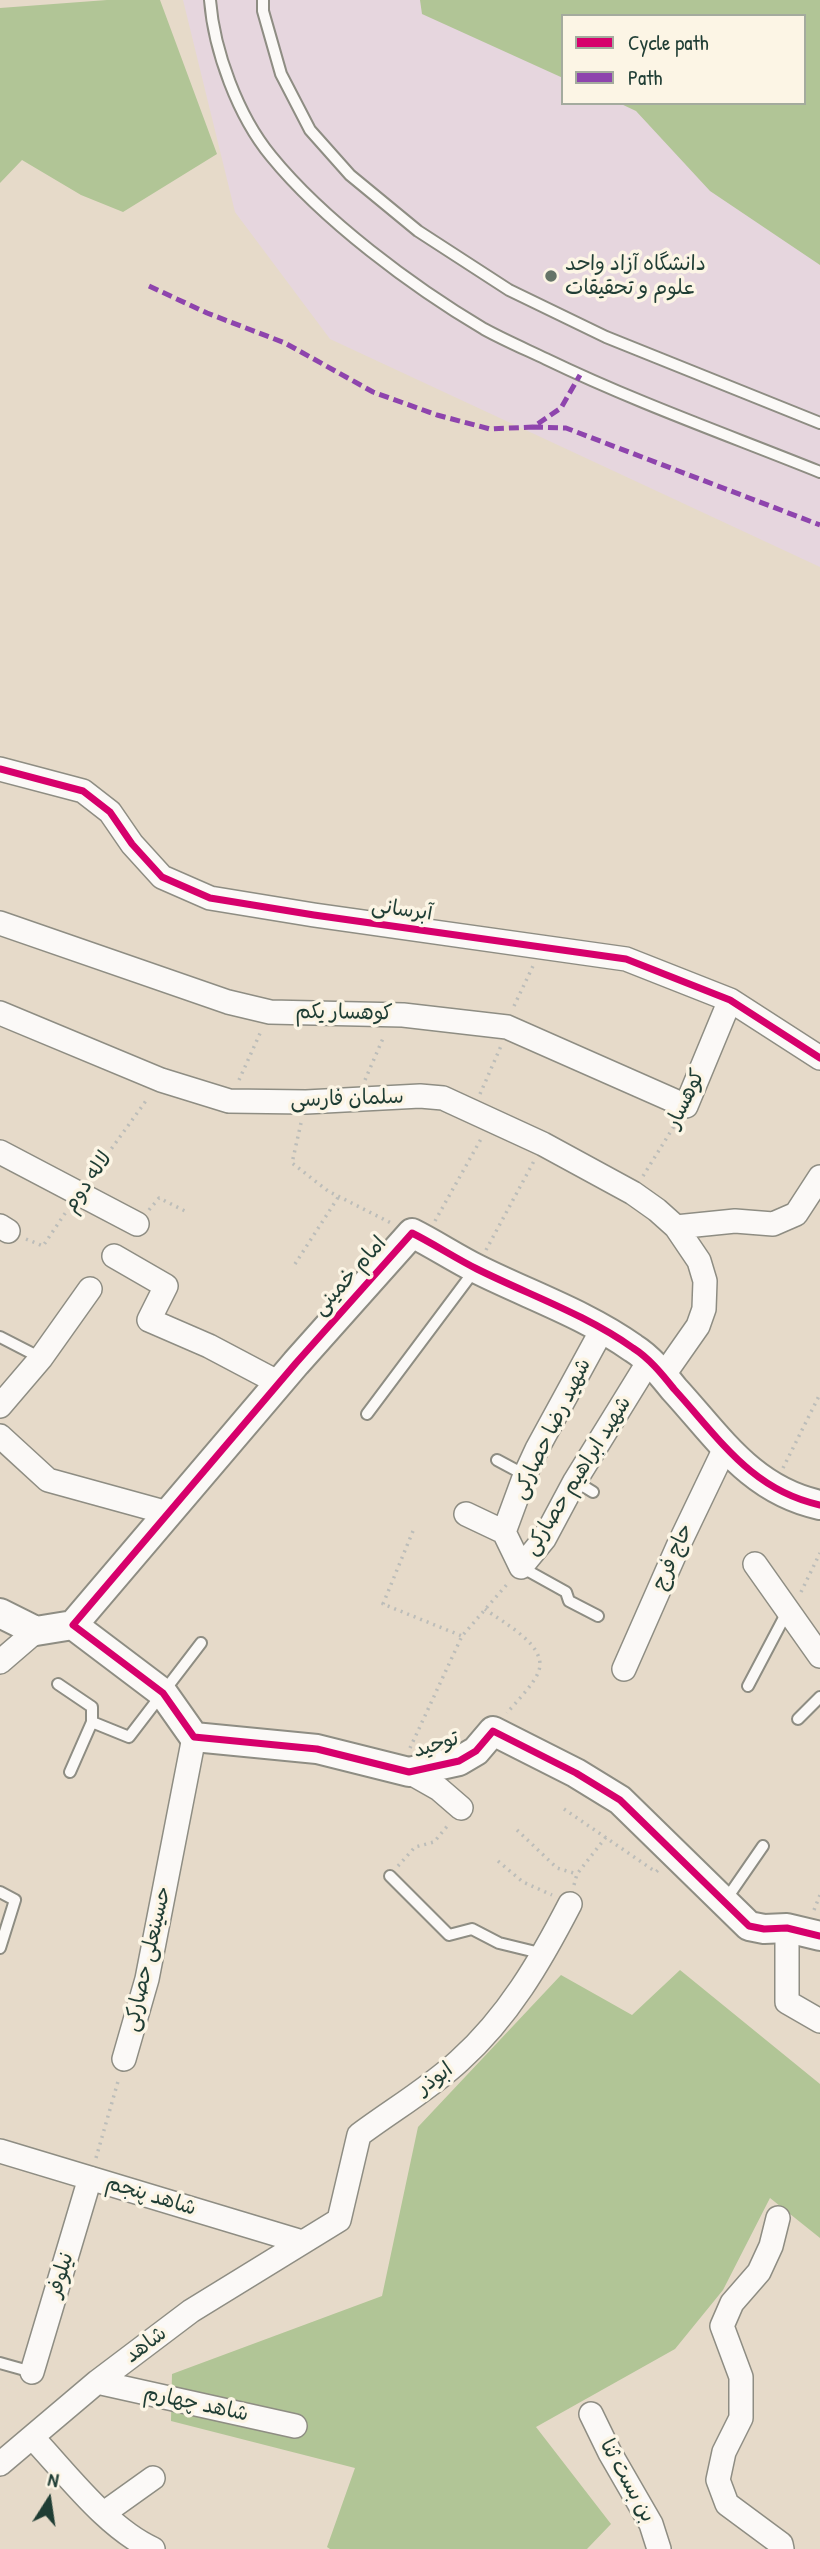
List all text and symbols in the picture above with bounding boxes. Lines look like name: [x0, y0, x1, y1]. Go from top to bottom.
legend: [561, 14, 806, 105]
text: Cycle path: [628, 28, 709, 57]
text: Path: [628, 63, 662, 92]
place label: دانشگاه آزاد واحد علوم و تحقیقات: [565, 251, 706, 301]
marker: دانشگاه آزاد واحد علوم و تحقیقات: [543, 268, 559, 284]
street label: آبرسانی: [370, 893, 434, 927]
street label: کوهسار یکم: [295, 1000, 393, 1026]
street label: کوهسار: [661, 1065, 711, 1133]
street label: سلمان فارسی: [290, 1084, 404, 1114]
street label: لاله دوم: [58, 1147, 118, 1217]
street label: امام خمینی: [308, 1231, 392, 1321]
street label: شهید رضا حصارکی: [507, 1354, 597, 1504]
street label: شهید ابراهیم حصارکی: [519, 1392, 637, 1560]
street label: حاج فرج: [647, 1520, 699, 1594]
street label: توحید: [410, 1726, 462, 1764]
street label: حسینعلی حصارکی: [119, 1884, 177, 2034]
street label: ابوذر: [412, 2057, 458, 2101]
street label: شاهد پنجم: [103, 2170, 199, 2222]
street label: نیلوفر: [42, 2250, 80, 2300]
street label: شاهد: [120, 2321, 172, 2369]
street label: شاهد چهارم: [141, 2381, 251, 2427]
street label: بن بست ثنا: [594, 2435, 660, 2527]
north arrow: [14, 2465, 84, 2535]
text: N: [46, 2466, 61, 2493]

